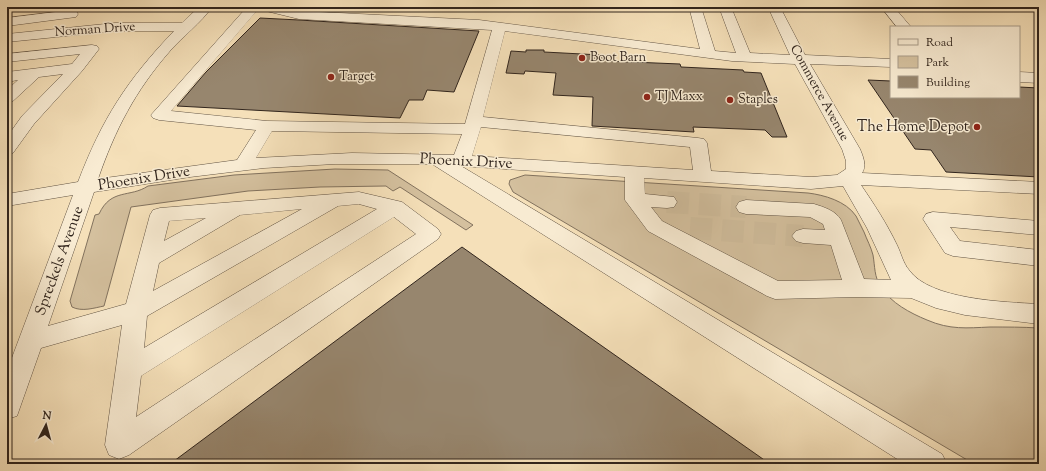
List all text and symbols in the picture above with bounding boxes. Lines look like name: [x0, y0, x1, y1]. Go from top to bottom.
street label: Norman Drive: [54, 18, 136, 42]
legend: [890, 26, 1020, 98]
text: Road: [926, 34, 953, 52]
street label: Commerce Avenue: [785, 42, 853, 144]
place label: Boot Barn: [590, 49, 646, 67]
marker: Boot Barn: [577, 53, 587, 63]
text: Park: [926, 54, 949, 72]
place label: Target: [339, 68, 375, 86]
marker: Target: [326, 72, 336, 82]
text: Building: [926, 74, 970, 92]
place label: TJ Maxx: [655, 88, 703, 106]
place label: Staples: [738, 91, 778, 109]
marker: TJ Maxx: [642, 92, 652, 102]
marker: Staples: [725, 95, 735, 105]
place label: The Home Depot: [857, 117, 969, 138]
marker: The Home Depot: [972, 122, 982, 132]
street label: Phoenix Drive: [419, 149, 513, 175]
street label: Phoenix Drive: [96, 161, 192, 197]
street label: Spreckels Avenue: [31, 203, 89, 319]
north arrow: [26, 405, 66, 445]
text: N: [41, 408, 52, 424]

